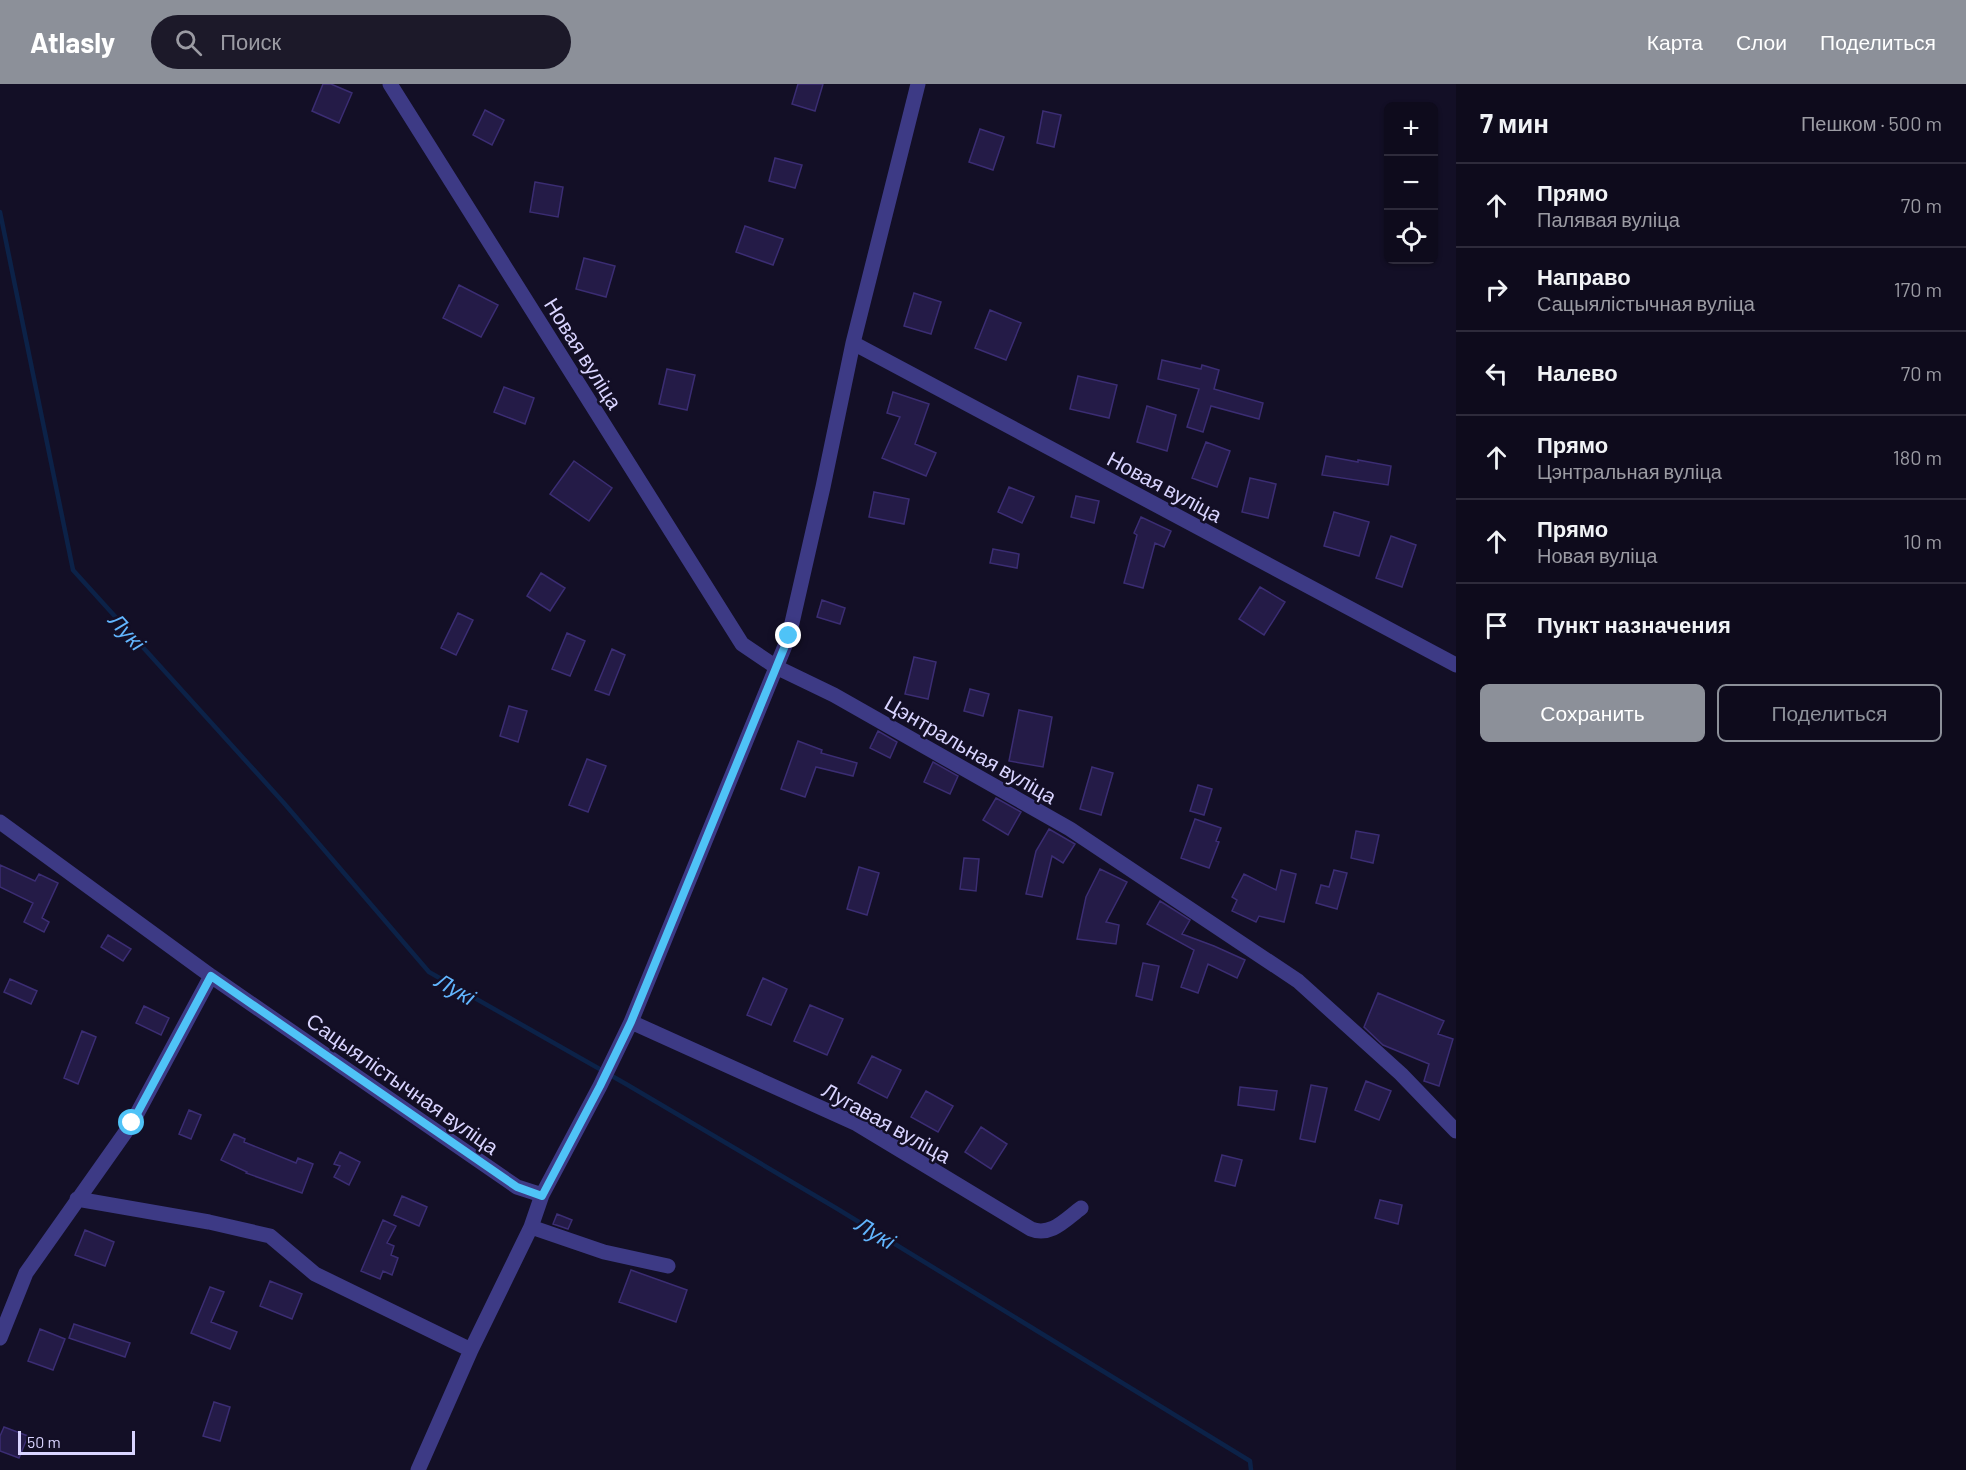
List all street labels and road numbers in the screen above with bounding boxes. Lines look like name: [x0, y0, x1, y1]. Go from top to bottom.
street label: Новая вуліца: [540, 293, 628, 413]
street label: Новая вуліца: [1103, 445, 1227, 527]
street label: Цэнтральная вуліца: [881, 690, 1062, 809]
street label: Сацыялістычная вуліца: [302, 1007, 504, 1159]
street label: Лугавая вуліца: [818, 1076, 956, 1168]

